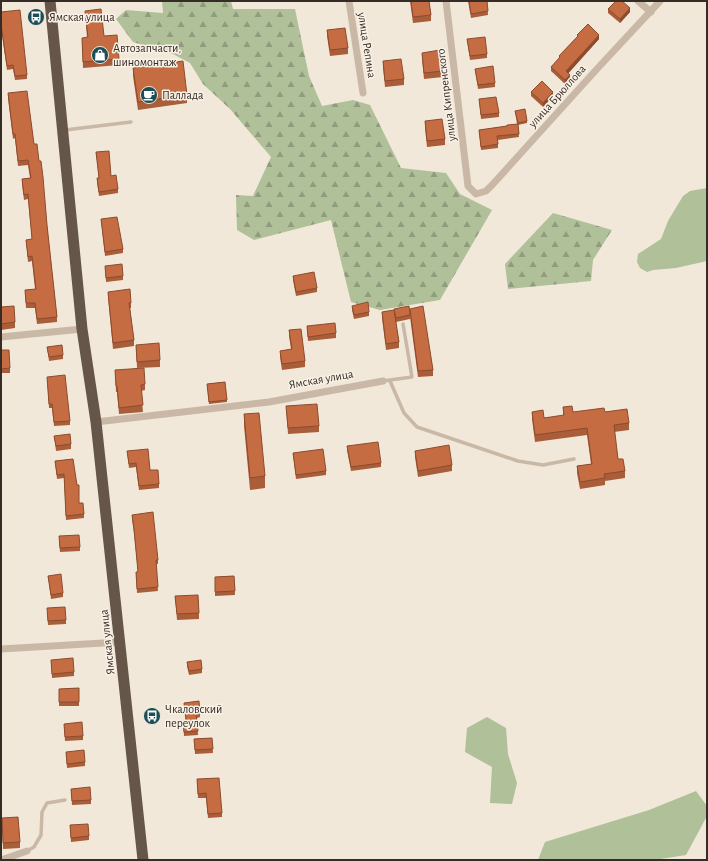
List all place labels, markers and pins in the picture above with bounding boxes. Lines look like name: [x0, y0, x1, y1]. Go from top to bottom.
bus stop icon: Ямская улица: [26, 7, 46, 27]
place label: Ямская улица: [49, 11, 115, 24]
place label: Автозапчасти, шиномонтаж: [113, 42, 181, 68]
shop icon: Автозапчасти, шиномонтаж: [90, 45, 110, 65]
cafe icon: Паллада: [139, 85, 159, 105]
place label: Паллада: [162, 89, 204, 101]
place label: Чкаловский переулок: [165, 703, 222, 730]
bus stop icon: Чкаловский переулок: [142, 706, 162, 726]

